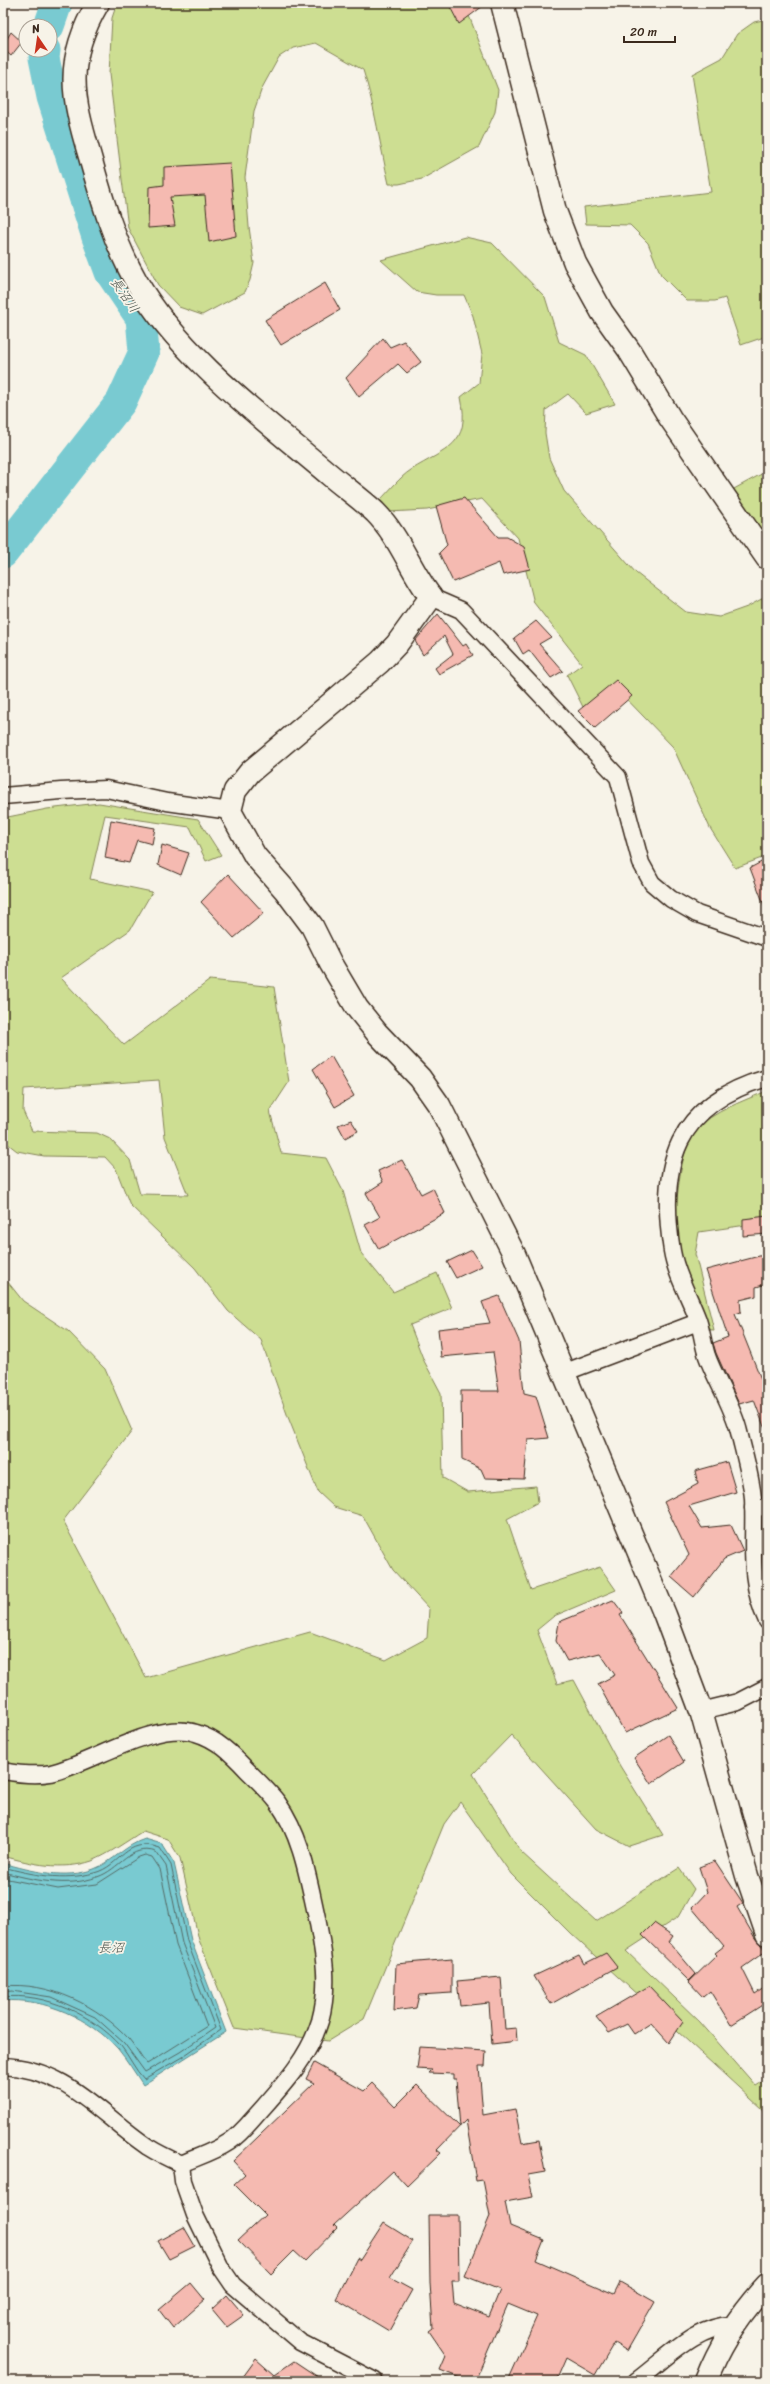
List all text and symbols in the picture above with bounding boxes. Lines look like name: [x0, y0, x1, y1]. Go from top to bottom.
north arrow: [18, 18, 58, 58]
scale bar: [624, 18, 675, 44]
text: N: [29, 19, 42, 39]
text: 20 m: [630, 21, 657, 43]
water label: 長沼川: [104, 272, 146, 318]
water label: 長沼: [98, 1936, 125, 1959]

